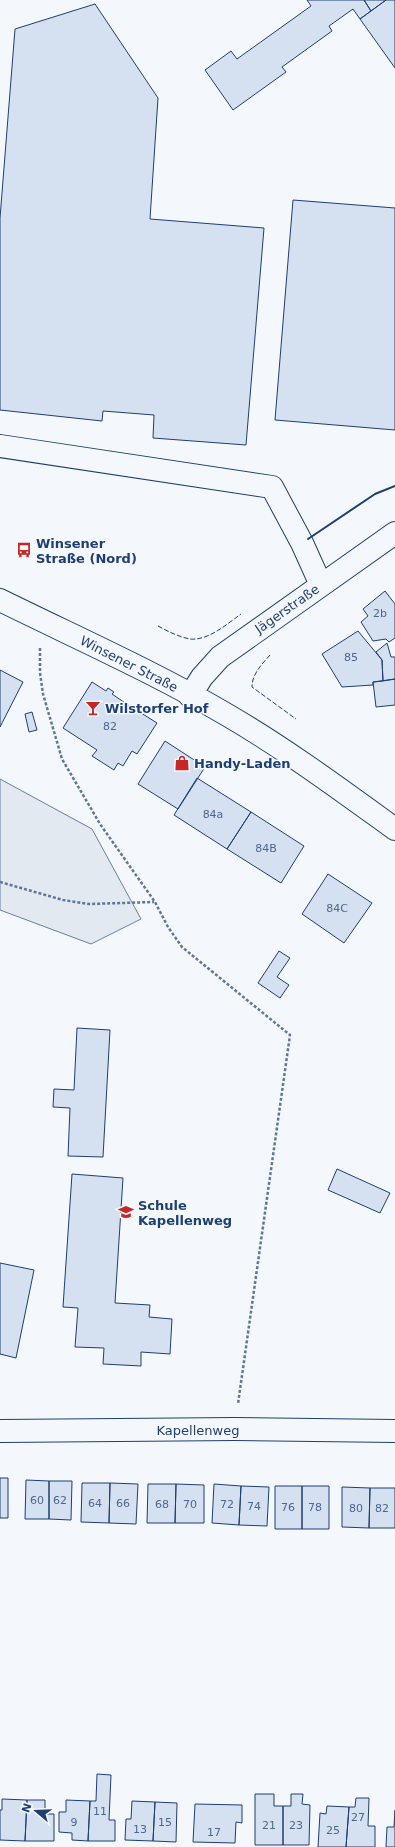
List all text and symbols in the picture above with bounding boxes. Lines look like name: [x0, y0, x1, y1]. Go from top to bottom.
place label: Winsener Straße (Nord): [36, 536, 137, 566]
bus stop icon: Winsener Straße (Nord): [15, 541, 33, 559]
street label: Jägerstraße: [251, 581, 322, 637]
house number: 2b: [373, 607, 387, 620]
street label: Winsener Straße: [78, 633, 180, 695]
house number: 85: [344, 651, 358, 664]
bar icon: Wilstorfer Hof: [84, 699, 102, 717]
place label: Wilstorfer Hof: [105, 701, 209, 716]
house number: 82: [103, 720, 117, 733]
shop icon: Handy-Laden: [173, 754, 191, 772]
place label: Handy-Laden: [194, 756, 291, 771]
house number: 84a: [203, 808, 223, 821]
house number: 84B: [255, 842, 277, 855]
house number: 84С: [326, 902, 348, 915]
place label: Schule Kapellenweg: [138, 1198, 232, 1228]
school or university icon: Schule Kapellenweg: [117, 1203, 135, 1221]
street label: Kapellenweg: [157, 1423, 239, 1438]
house number: 60: [30, 1494, 44, 1507]
house number: 62: [53, 1494, 67, 1507]
house number: 64: [88, 1497, 102, 1510]
house number: 66: [116, 1497, 130, 1510]
house number: 68: [155, 1498, 169, 1511]
house number: 70: [183, 1498, 197, 1511]
house number: 72: [220, 1498, 234, 1511]
house number: 74: [247, 1500, 261, 1513]
house number: 76: [281, 1501, 295, 1514]
house number: 78: [308, 1501, 322, 1514]
house number: 80: [349, 1502, 363, 1515]
house number: 82: [375, 1502, 389, 1515]
north arrow: [16, 1791, 56, 1831]
text: N: [19, 1801, 35, 1814]
house number: 11: [93, 1805, 107, 1818]
house number: 27: [351, 1811, 365, 1824]
house number: 9: [71, 1816, 78, 1829]
house number: 15: [158, 1816, 172, 1829]
house number: 21: [262, 1819, 276, 1832]
house number: 23: [289, 1819, 303, 1832]
house number: 13: [133, 1823, 147, 1836]
house number: 25: [326, 1824, 340, 1837]
house number: 17: [207, 1826, 221, 1839]

